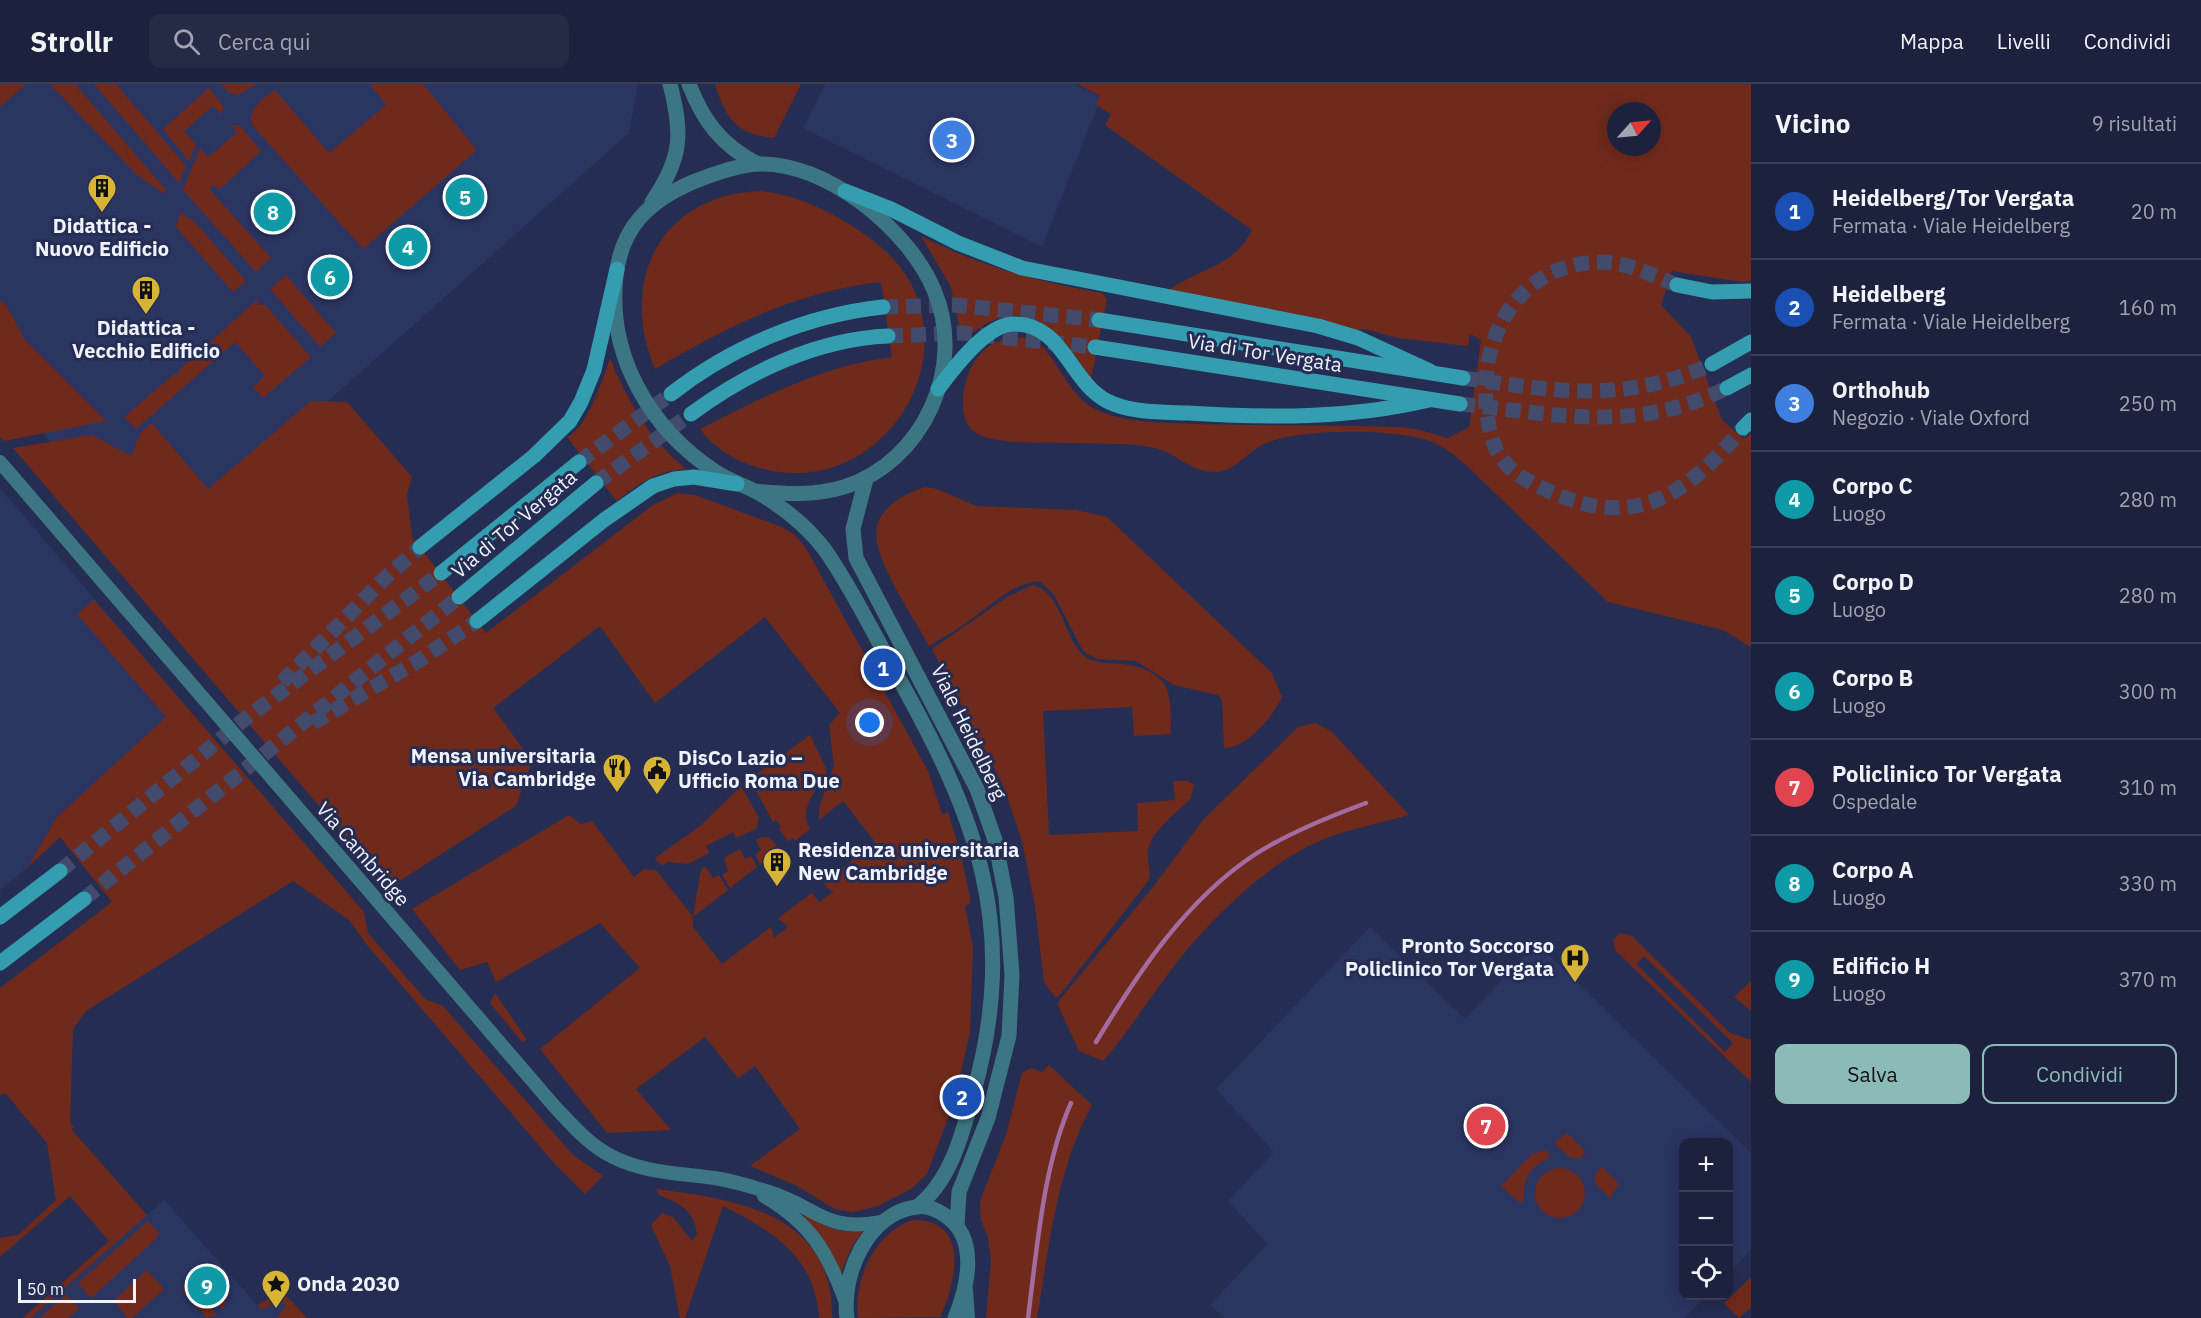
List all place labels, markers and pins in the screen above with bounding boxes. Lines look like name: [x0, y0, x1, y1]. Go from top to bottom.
pin: 3: [932, 118, 972, 162]
building icon: Didattica - Nuovo Edificio: [86, 172, 118, 214]
pin: 5: [446, 174, 484, 220]
pin: 8: [254, 190, 292, 234]
place label: Didattica - Nuovo Edificio: [35, 212, 169, 262]
pin: 4: [388, 224, 428, 270]
pin: 6: [310, 254, 350, 300]
building icon: Didattica - Vecchio Edificio: [130, 274, 162, 316]
place label: Didattica - Vecchio Edificio: [72, 314, 220, 364]
pin: 1: [864, 646, 902, 690]
place label: Mensa universitaria Via Cambridge: [411, 742, 596, 792]
place label: DisCo Lazio – Ufficio Roma Due: [678, 744, 840, 794]
restaurant icon: Mensa universitaria Via Cambridge: [601, 752, 633, 794]
public building icon: DisCo Lazio – Ufficio Roma Due: [641, 754, 673, 796]
place label: Residenza universitaria New Cambridge: [798, 836, 1020, 886]
building icon: Residenza universitaria New Cambridge: [761, 846, 793, 888]
place label: Pronto Soccorso Policlinico Tor Vergata: [1345, 932, 1554, 982]
hospital icon: Pronto Soccorso Policlinico Tor Vergata: [1559, 942, 1591, 984]
pin: 2: [942, 1074, 982, 1120]
pin: 7: [1466, 1104, 1506, 1148]
pin: 9: [188, 1264, 226, 1308]
place icon: Onda 2030: [260, 1268, 292, 1310]
place label: Onda 2030: [297, 1270, 399, 1297]

